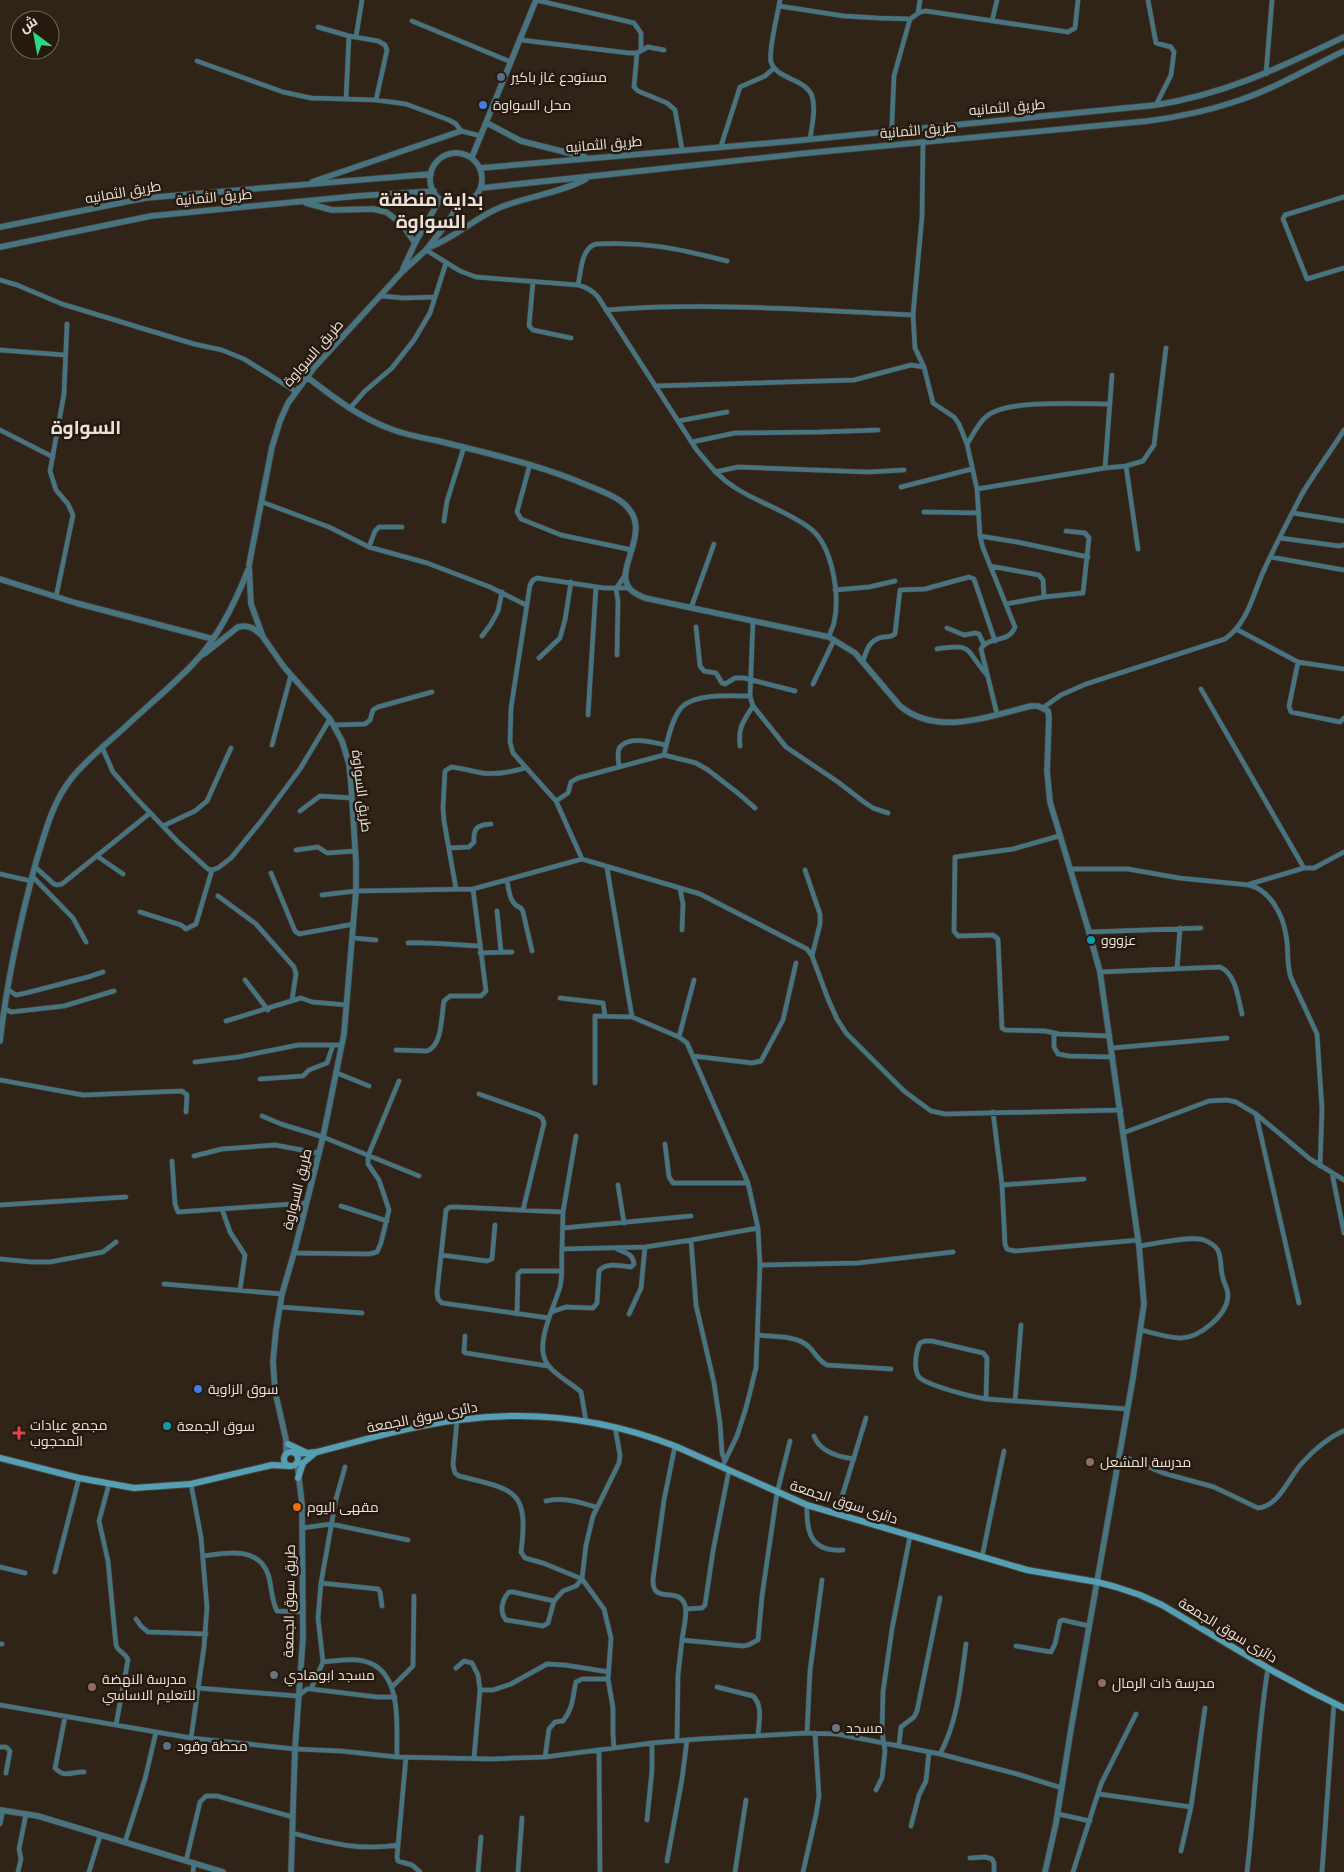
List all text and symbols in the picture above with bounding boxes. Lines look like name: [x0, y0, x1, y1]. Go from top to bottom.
north arrow: [10, 10, 60, 60]
text: ش: [15, 11, 41, 36]
place label: مستودع غاز باكير: [510, 67, 607, 86]
marker: مستودع غاز باكير: [495, 71, 507, 83]
street label: طريق الثمانيه: [968, 94, 1046, 119]
place label: محل السواوة: [493, 95, 571, 114]
marker: محل السواوة: [477, 99, 489, 111]
street label: طريق الثمانية: [879, 117, 957, 142]
street label: طريق الثمانيه: [565, 131, 643, 156]
street label: طريق الثمانيه: [83, 175, 162, 208]
street label: طريق الثمانية: [175, 184, 253, 209]
district label: بداية منطقة السواوة: [379, 186, 483, 234]
street label: طريق السواوة: [278, 315, 347, 390]
district label: السواوة: [51, 414, 121, 440]
street label: طريق السواوة: [348, 749, 377, 833]
place label: عزووو: [1101, 930, 1136, 949]
marker: عزووو: [1085, 934, 1097, 946]
street label: طريق السواوة: [277, 1146, 316, 1231]
place label: سوق الزاوية: [208, 1379, 278, 1398]
marker: سوق الزاوية: [192, 1383, 204, 1395]
street label: دائرى سوق الجمعة: [365, 1396, 479, 1437]
place label: مجمع عيادات المحجوب: [30, 1415, 107, 1450]
place label: سوق الجمعة: [177, 1416, 255, 1435]
marker: سوق الجمعة: [161, 1420, 173, 1432]
marker: مجمع عيادات المحجوب: [12, 1426, 26, 1440]
place label: مدرسة المشعل: [1100, 1452, 1191, 1471]
marker: مدرسة المشعل: [1084, 1456, 1096, 1468]
street label: دائرى سوق الجمعة: [788, 1475, 901, 1528]
place label: مقهى اليوم: [307, 1497, 379, 1517]
marker: مقهى اليوم: [291, 1501, 303, 1513]
street label: طريق سوق الجمعة: [278, 1544, 299, 1658]
street label: دائرى سوق الجمعة: [1175, 1592, 1281, 1667]
place label: مسجد ابوهادي: [284, 1665, 375, 1687]
place label: مدرسة النهضة للتعليم الاساسي: [102, 1669, 196, 1706]
marker: مسجد ابوهادي: [268, 1669, 280, 1681]
place label: مدرسة ذات الرمال: [1112, 1673, 1215, 1692]
marker: مدرسة ذات الرمال: [1096, 1677, 1108, 1689]
marker: مدرسة النهضة للتعليم الاساسي: [86, 1681, 98, 1693]
place label: مسجد: [846, 1718, 883, 1737]
marker: مسجد: [830, 1722, 842, 1734]
place label: محطة وقود: [177, 1736, 248, 1755]
marker: محطة وقود: [161, 1740, 173, 1752]

